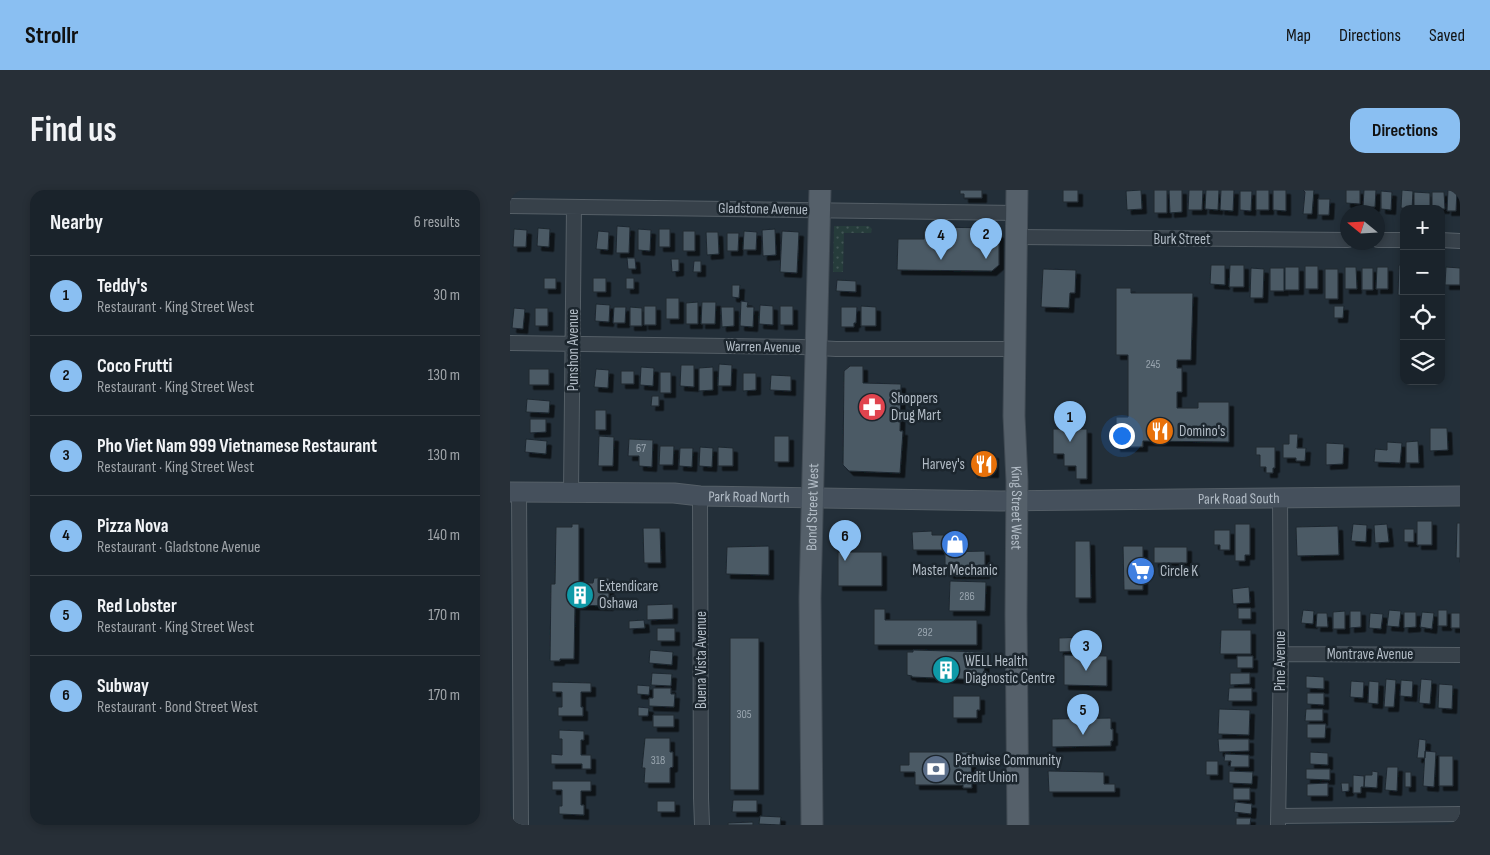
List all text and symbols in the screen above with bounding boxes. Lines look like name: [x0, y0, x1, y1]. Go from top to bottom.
text: Strollr: [25, 21, 79, 50]
text: Map: [1286, 25, 1311, 46]
text: Directions: [1339, 25, 1401, 46]
text: Saved: [1429, 25, 1465, 46]
button: Directions: [1350, 108, 1460, 153]
text: Find us: [30, 109, 117, 152]
street label: Gladstone Avenue: [718, 199, 808, 219]
north arrow: [1340, 205, 1385, 250]
map controls: [1400, 205, 1445, 385]
button: +: [1400, 205, 1445, 250]
text: Nearby: [50, 210, 103, 235]
text: 6 results: [414, 213, 460, 232]
pin: 2: [970, 218, 1002, 259]
pin: 4: [925, 219, 957, 260]
street label: Burk Street: [1153, 230, 1211, 249]
button: −: [1400, 250, 1445, 295]
text: Teddy's: [97, 275, 147, 298]
text: 1: [63, 286, 69, 305]
text: 30 m: [433, 286, 460, 305]
button: locate: [1400, 295, 1445, 340]
text: Restaurant · King Street West: [97, 298, 254, 317]
street label: Punshon Avenue: [564, 309, 583, 391]
street label: Warren Avenue: [725, 337, 801, 357]
button: layers: [1400, 340, 1445, 385]
text: Coco Frutti: [97, 355, 172, 378]
house number: 245: [1146, 357, 1161, 372]
text: 2: [62, 366, 70, 385]
text: 130 m: [428, 366, 460, 385]
text: Restaurant · King Street West: [97, 378, 254, 397]
place label: Shoppers Drug Mart: [891, 389, 941, 425]
pharmacy icon: Shoppers Drug Mart: [857, 392, 887, 422]
pin: 1: [1054, 401, 1086, 442]
restaurant icon: Domino's: [1145, 416, 1175, 446]
place label: Domino's: [1179, 422, 1225, 441]
your location: [1109, 423, 1135, 449]
text: Pho Viet Nam 999 Vietnamese Restaurant: [97, 435, 377, 458]
house number: 67: [636, 441, 646, 456]
text: 3: [62, 446, 70, 465]
text: 130 m: [428, 446, 460, 465]
restaurant icon: Harvey's: [969, 449, 999, 479]
place label: Harvey's: [922, 455, 965, 474]
text: Restaurant · King Street West: [97, 458, 254, 477]
street label: Bond Street West: [802, 463, 823, 551]
street label: King Street West: [1007, 465, 1027, 550]
street label: Park Road North: [708, 487, 790, 507]
street label: Park Road South: [1198, 488, 1280, 508]
text: Pizza Nova: [97, 515, 169, 538]
pin: 6: [829, 520, 861, 561]
text: 4: [62, 526, 70, 545]
text: 140 m: [428, 526, 460, 545]
shop icon: Master Mechanic: [940, 529, 970, 559]
text: Restaurant · Gladstone Avenue: [97, 538, 261, 557]
supermarket icon: Circle K: [1126, 556, 1156, 586]
place label: Master Mechanic: [912, 561, 998, 580]
place label: Circle K: [1160, 562, 1198, 581]
place label: Extendicare Oshawa: [599, 577, 658, 613]
building icon: Extendicare Oshawa: [565, 580, 595, 610]
house number: 286: [959, 589, 975, 604]
text: Red Lobster: [97, 595, 177, 618]
text: 5: [62, 606, 70, 625]
text: 170 m: [428, 606, 460, 625]
street label: Buena Vista Avenue: [692, 611, 711, 709]
text: Restaurant · King Street West: [97, 618, 254, 637]
house number: 292: [917, 625, 933, 640]
pin: 3: [1070, 630, 1102, 671]
street label: Pine Avenue: [1271, 631, 1290, 691]
street label: Montrave Avenue: [1327, 645, 1413, 664]
place label: WELL Health Diagnostic Centre: [965, 652, 1055, 688]
building icon: WELL Health Diagnostic Centre: [931, 655, 961, 685]
text: Subway: [97, 675, 149, 698]
text: 6: [62, 686, 70, 705]
text: 170 m: [428, 686, 460, 705]
pin: 5: [1067, 694, 1099, 735]
text: Restaurant · Bond Street West: [97, 698, 258, 717]
house number: 305: [736, 707, 752, 722]
place label: Pathwise Community Credit Union: [955, 751, 1062, 787]
house number: 318: [651, 753, 665, 768]
bank icon: Pathwise Community Credit Union: [921, 754, 951, 784]

